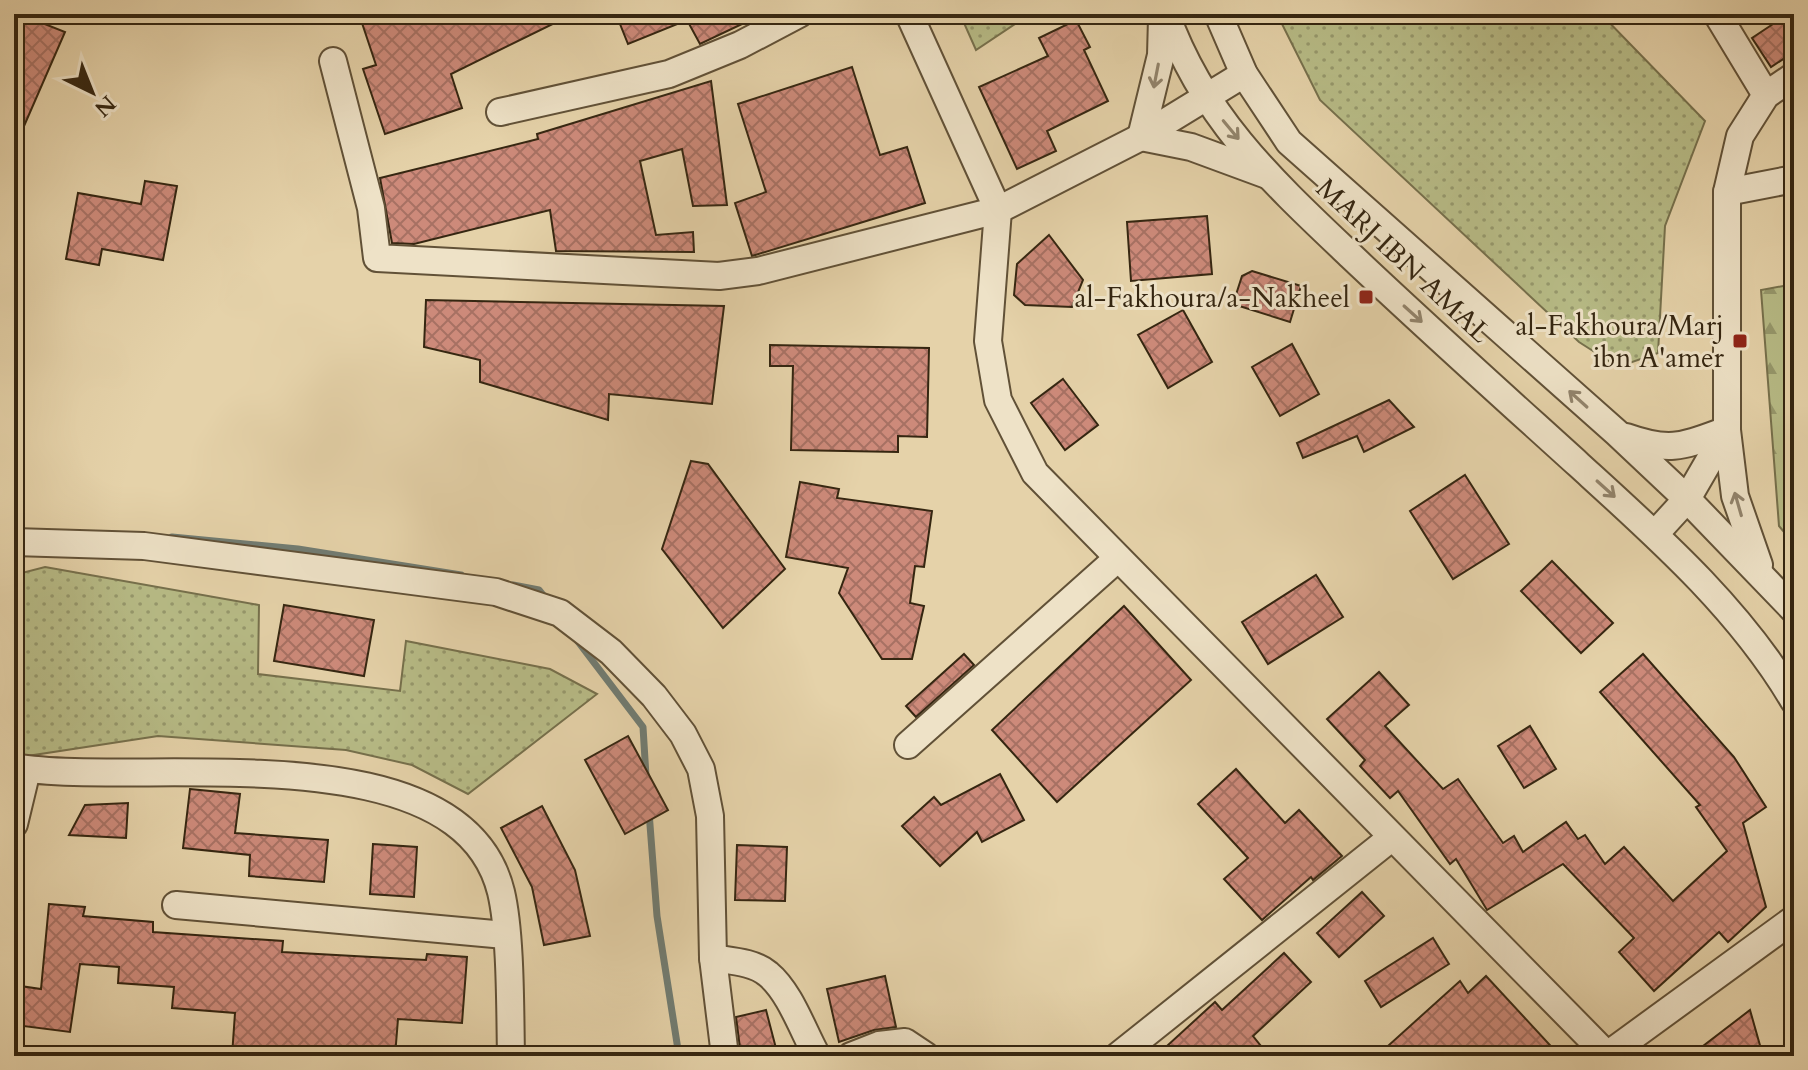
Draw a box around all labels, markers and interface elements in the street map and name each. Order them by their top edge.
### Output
north arrow [52,52,132,132]
one-way arrow [1148,63,1163,88]
text: N [88,88,122,123]
one-way arrow [1222,119,1240,140]
street label: MARJ IBN AMAL [1308,170,1499,352]
place label: al-Fakhoura/a-Nakheel [1075,279,1350,317]
marker: al-Fakhoura/a-Nakheel [1357,288,1375,306]
one-way arrow [1403,305,1423,323]
place label: al-Fakhoura/Marj ibn A'amer [1515,307,1725,377]
marker: al-Fakhoura/Marj ibn A'amer [1731,332,1749,350]
one-way arrow [1569,391,1589,409]
one-way arrow [1595,480,1615,498]
one-way arrow [1730,492,1745,518]

